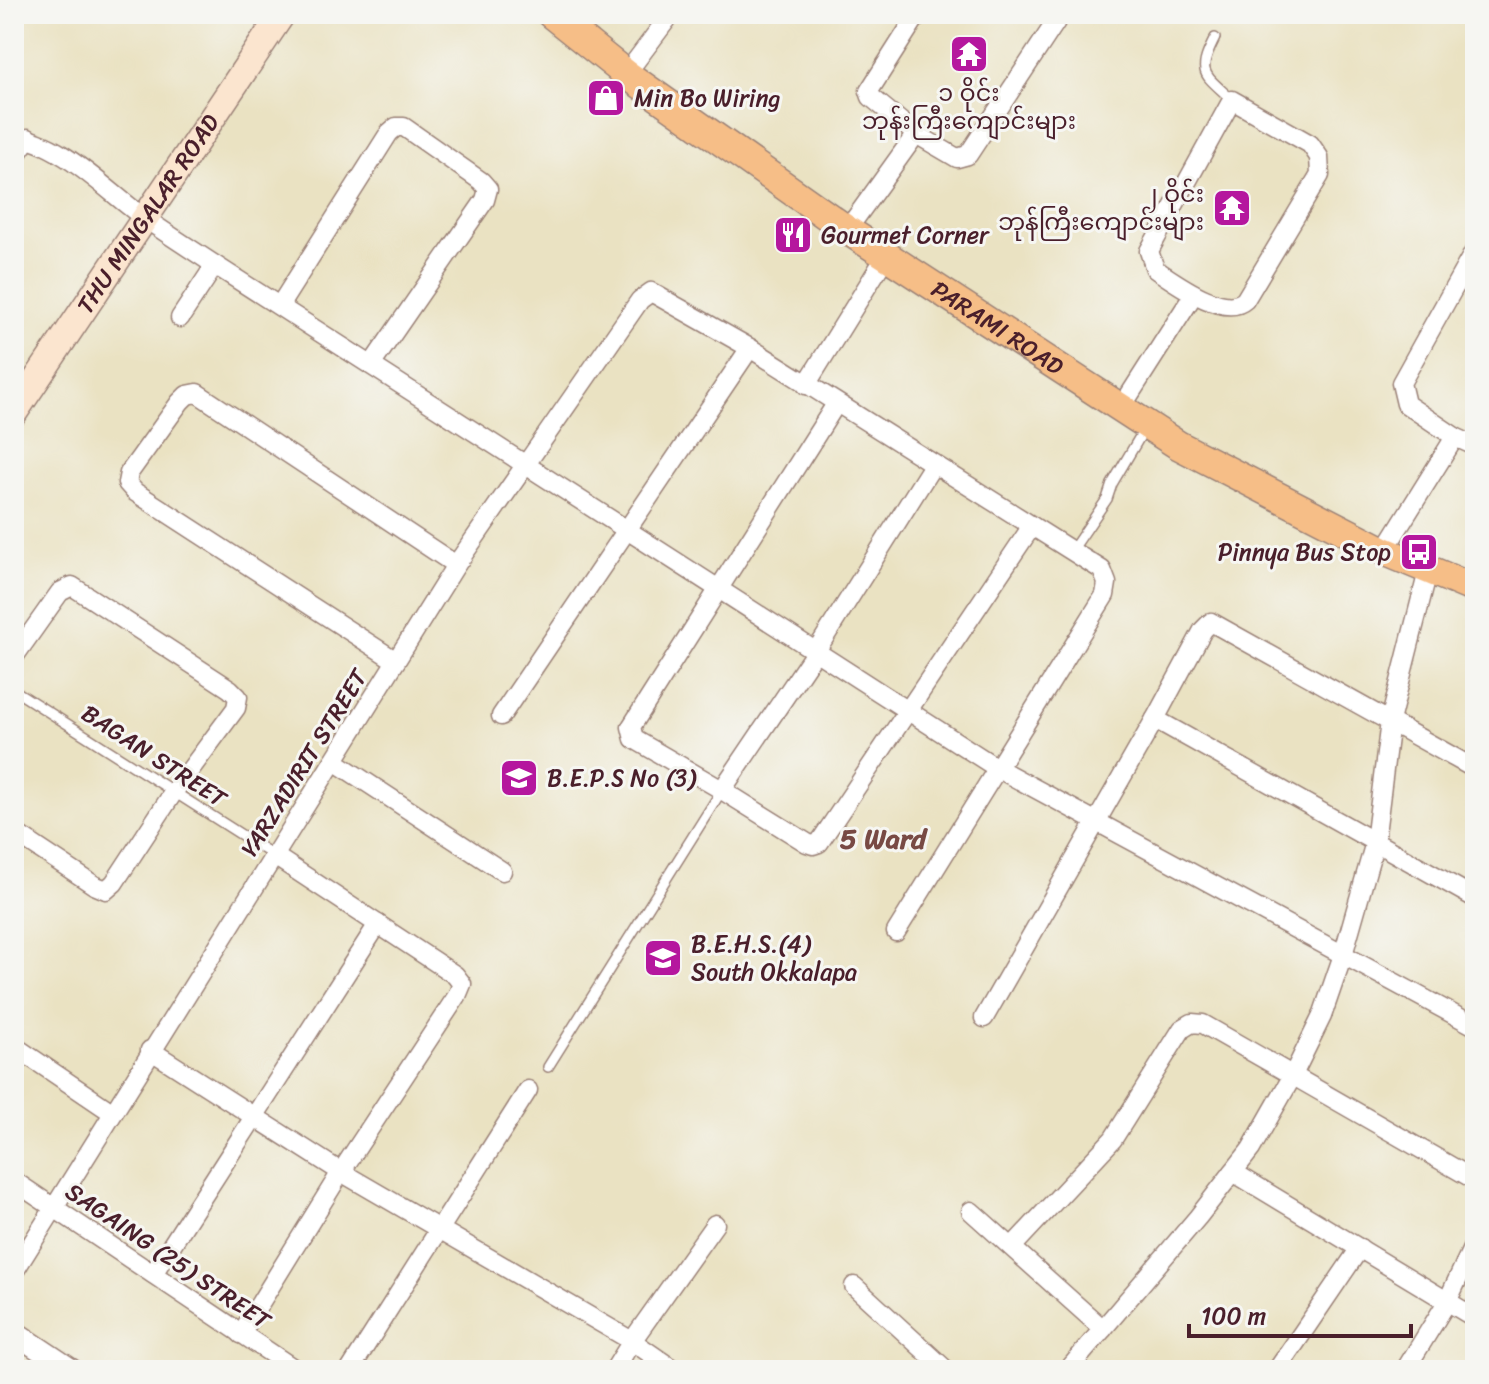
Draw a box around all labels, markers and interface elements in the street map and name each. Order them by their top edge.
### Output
temple icon: ၁ ဝိုင်း ဘုန်းကြီးကျောင်းများ [948,33,990,75]
place label: ၁ ဝိုင်း ဘုန်းကြီးကျောင်းများ [862,72,1076,142]
shop icon: Min Bo Wiring [585,77,627,119]
place label: Min Bo Wiring [634,77,781,119]
street label: THU MINGALAR ROAD [65,105,231,323]
place label: ၂ ဝိုင်း ဘုန်ကြီးကျောင်းများ [998,173,1204,243]
temple icon: ၂ ဝိုင်း ဘုန်ကြီးကျောင်းများ [1211,187,1253,229]
restaurant icon: Gourmet Corner [772,214,814,256]
place label: Gourmet Corner [821,214,990,256]
street label: PARAMI ROAD [923,269,1073,387]
place label: Pinnya Bus Stop [1218,531,1391,573]
bus stop icon: Pinnya Bus Stop [1398,531,1440,573]
street label: YARZADIRIT STREET [229,659,380,865]
street label: BAGAN STREET [73,693,237,820]
school or university icon: B.E.P.S No (3) [498,757,540,799]
place label: B.E.P.S No (3) [547,757,697,799]
district label: 5 Ward [840,814,928,863]
place label: B.E.H.S.(4) South Okkalapa [691,923,857,993]
school or university icon: B.E.H.S.(4) South Okkalapa [642,937,684,979]
street label: SAGAING (25) STREET [56,1171,281,1342]
scale bar [1189,1288,1411,1338]
text: 100 m [1201,1295,1266,1337]

